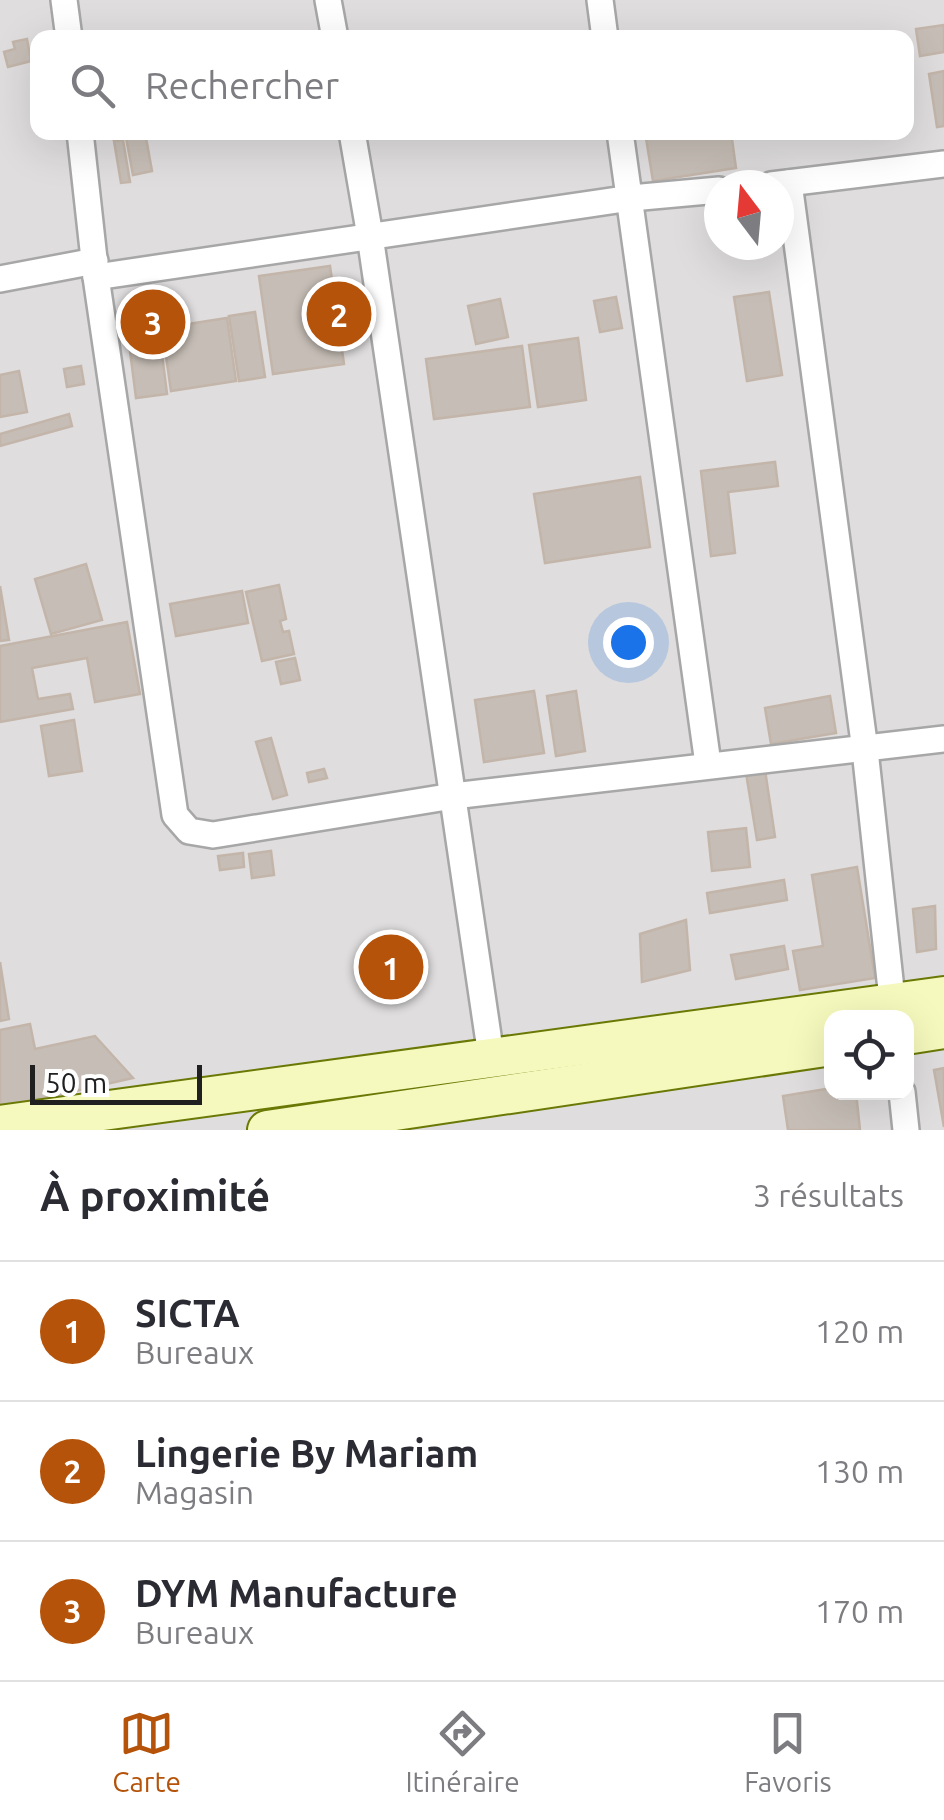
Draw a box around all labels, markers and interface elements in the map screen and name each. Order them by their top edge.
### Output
search box [30,30,914,140]
icon: search [65,58,120,113]
text: Rechercher [145,64,339,106]
north arrow [704,170,794,260]
pin: 2 [306,276,372,352]
pin: 3 [120,284,186,360]
your location [603,617,654,668]
pin: 1 [358,930,424,1004]
map controls [824,1010,914,1100]
button: locate [824,1010,914,1100]
scale bar [30,1060,202,1104]
text: 50 m [45,1067,107,1098]
text: À proximité [40,1172,270,1219]
text: 3 résultats [753,1177,904,1213]
text: SICTA [135,1292,240,1334]
text: 1 [63,1313,82,1349]
text: 120 m [815,1313,904,1349]
text: Bureaux [135,1334,254,1370]
text: Lingerie By Mariam [135,1432,478,1474]
text: 2 [63,1453,82,1489]
text: 130 m [815,1453,904,1489]
text: Magasin [135,1474,254,1510]
text: DYM Manufacture [135,1572,458,1614]
text: 3 [63,1593,82,1629]
text: 170 m [815,1593,904,1629]
text: Bureaux [135,1614,254,1650]
tab: Carte [112,1706,181,1797]
tab: Itinéraire [405,1706,520,1797]
tab: Favoris [744,1706,832,1797]

